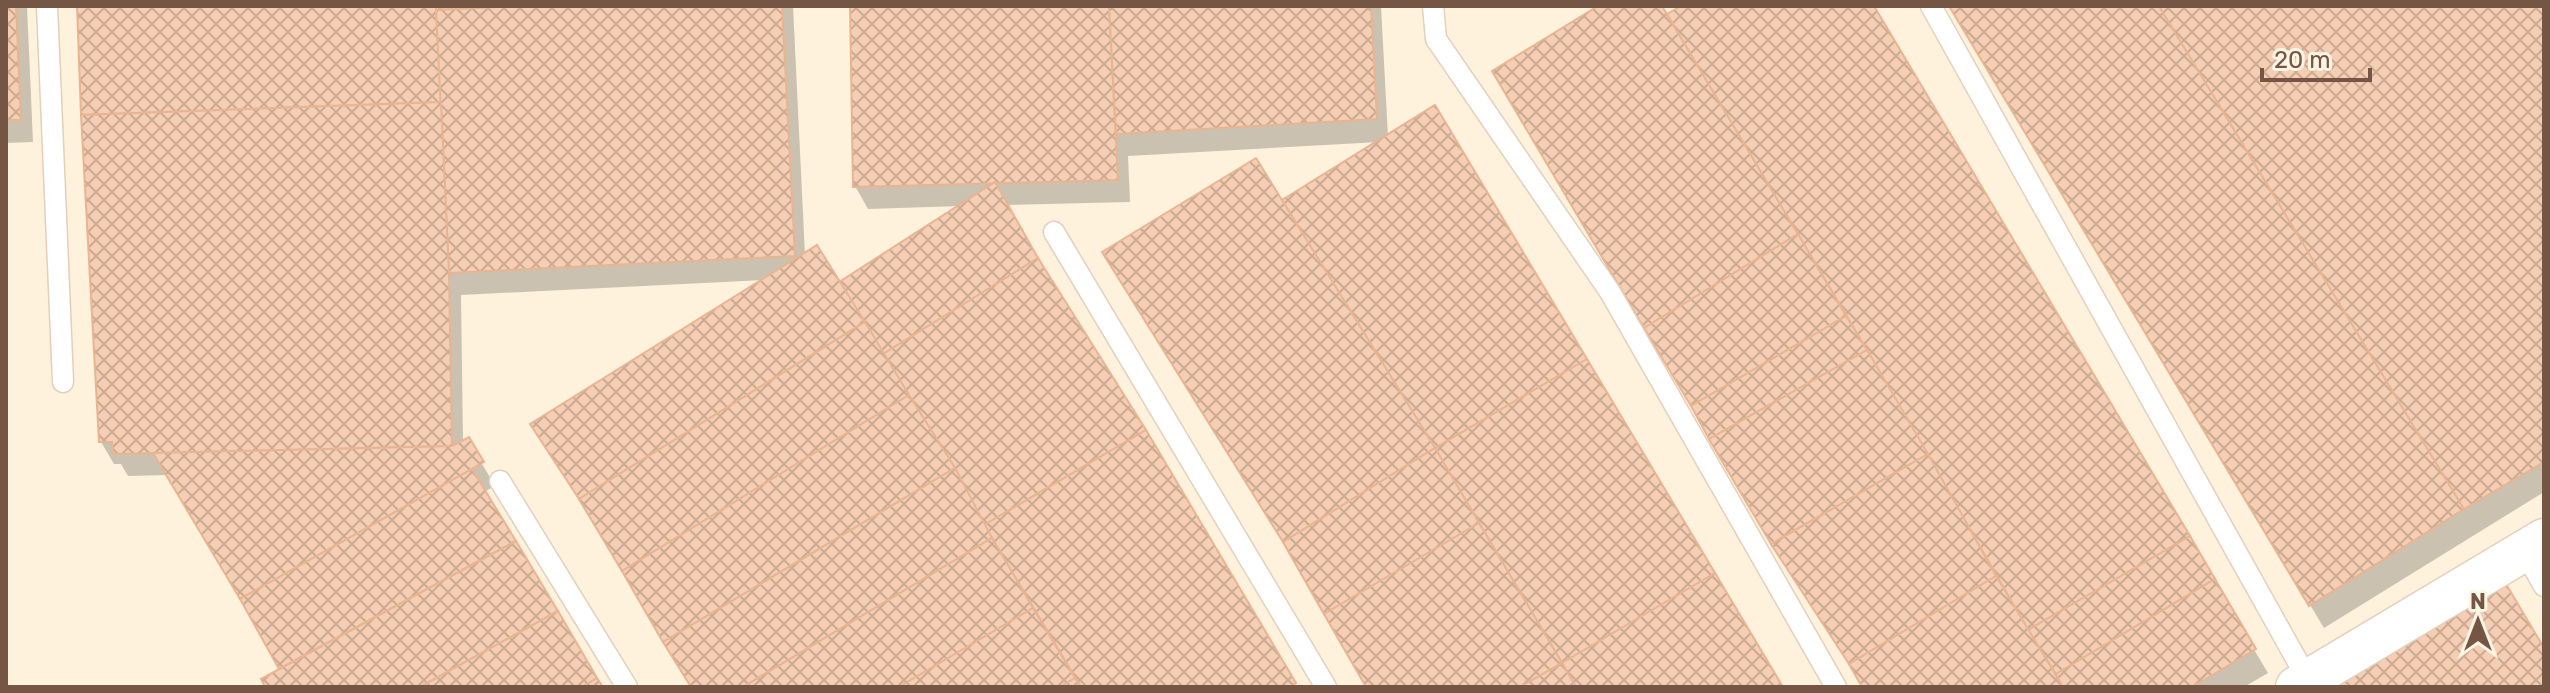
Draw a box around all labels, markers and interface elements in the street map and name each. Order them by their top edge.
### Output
scale bar [2262,32,2370,82]
text: 20 m [2274,46,2331,74]
north arrow [2438,581,2518,661]
text: N [2470,588,2486,615]

